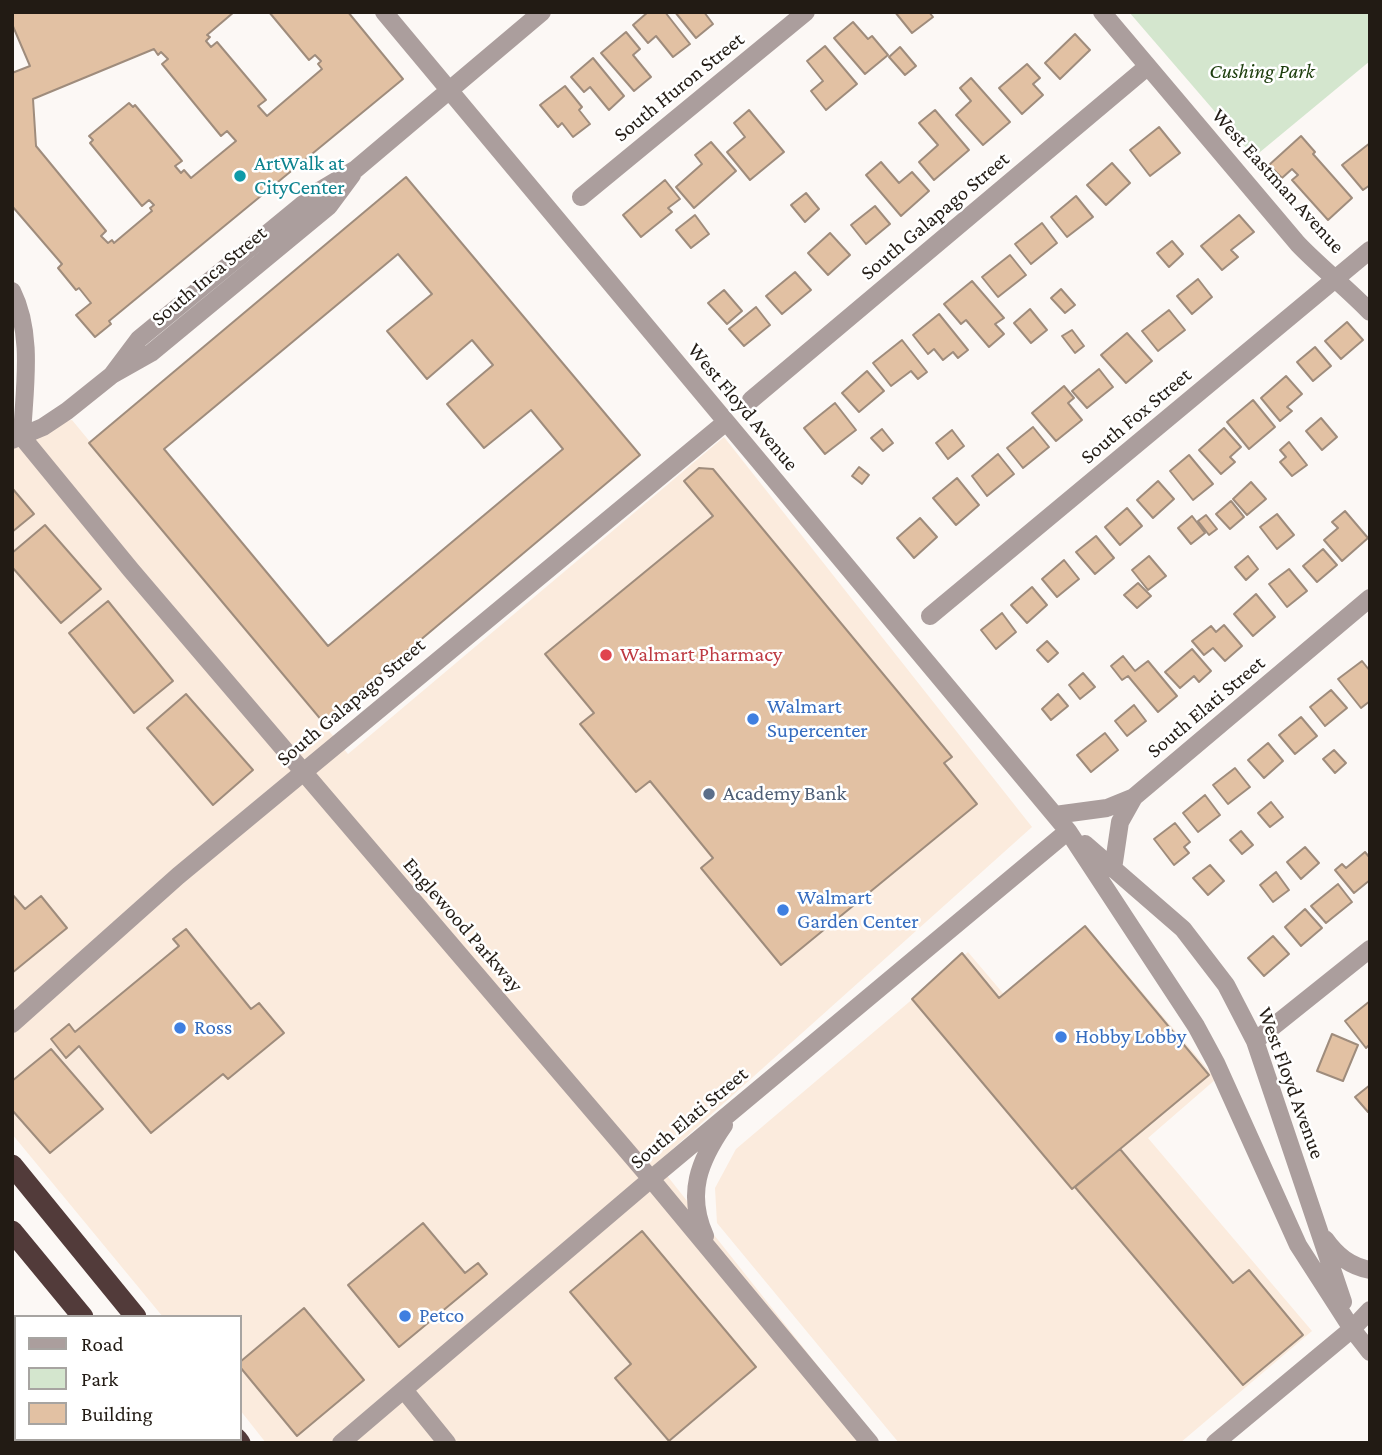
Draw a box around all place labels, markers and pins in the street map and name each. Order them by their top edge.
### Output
place label: ArtWalk at CityCenter [254,151,345,201]
marker: ArtWalk at CityCenter [232,168,248,184]
place label: Walmart Pharmacy [620,642,783,668]
marker: Walmart Pharmacy [598,647,614,663]
place label: Walmart Supercenter [767,694,868,744]
marker: Walmart Supercenter [745,711,761,727]
place label: Academy Bank [723,781,847,807]
marker: Academy Bank [701,786,717,802]
place label: Walmart Garden Center [797,885,919,935]
marker: Walmart Garden Center [775,902,791,918]
place label: Ross [194,1015,232,1041]
marker: Ross [172,1020,188,1036]
place label: Hobby Lobby [1075,1024,1186,1050]
marker: Hobby Lobby [1053,1029,1069,1045]
place label: Petco [419,1303,464,1329]
marker: Petco [397,1308,413,1324]

